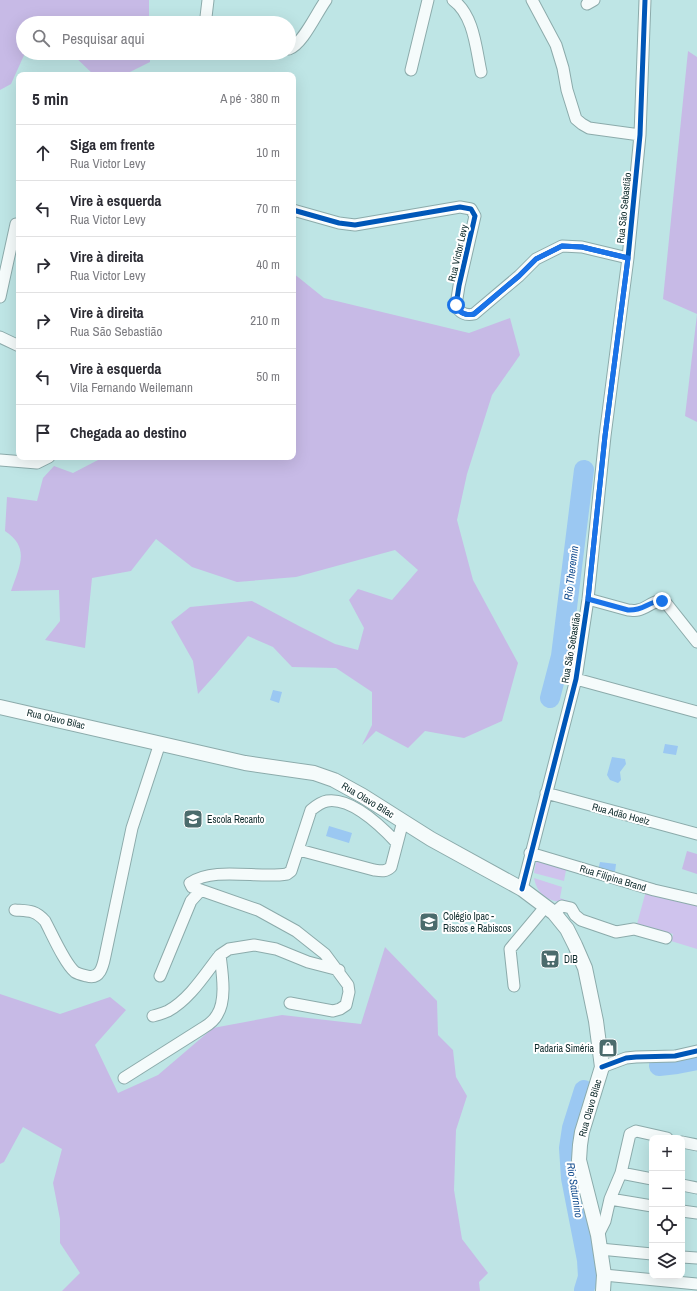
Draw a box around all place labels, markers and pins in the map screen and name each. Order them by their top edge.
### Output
school or university icon: Escola Recanto [182,808,204,830]
place label: Escola Recanto [207,813,265,826]
place label: Colégio Ipac - Riscos e Rabiscos [443,910,511,935]
school or university icon: Colégio Ipac - Riscos e Rabiscos [418,911,440,933]
supermarket icon: DIB [539,948,561,970]
place label: DIB [564,953,578,966]
shop icon: Padaria Siméria [597,1037,619,1059]
place label: Padaria Siméria [534,1042,594,1055]

